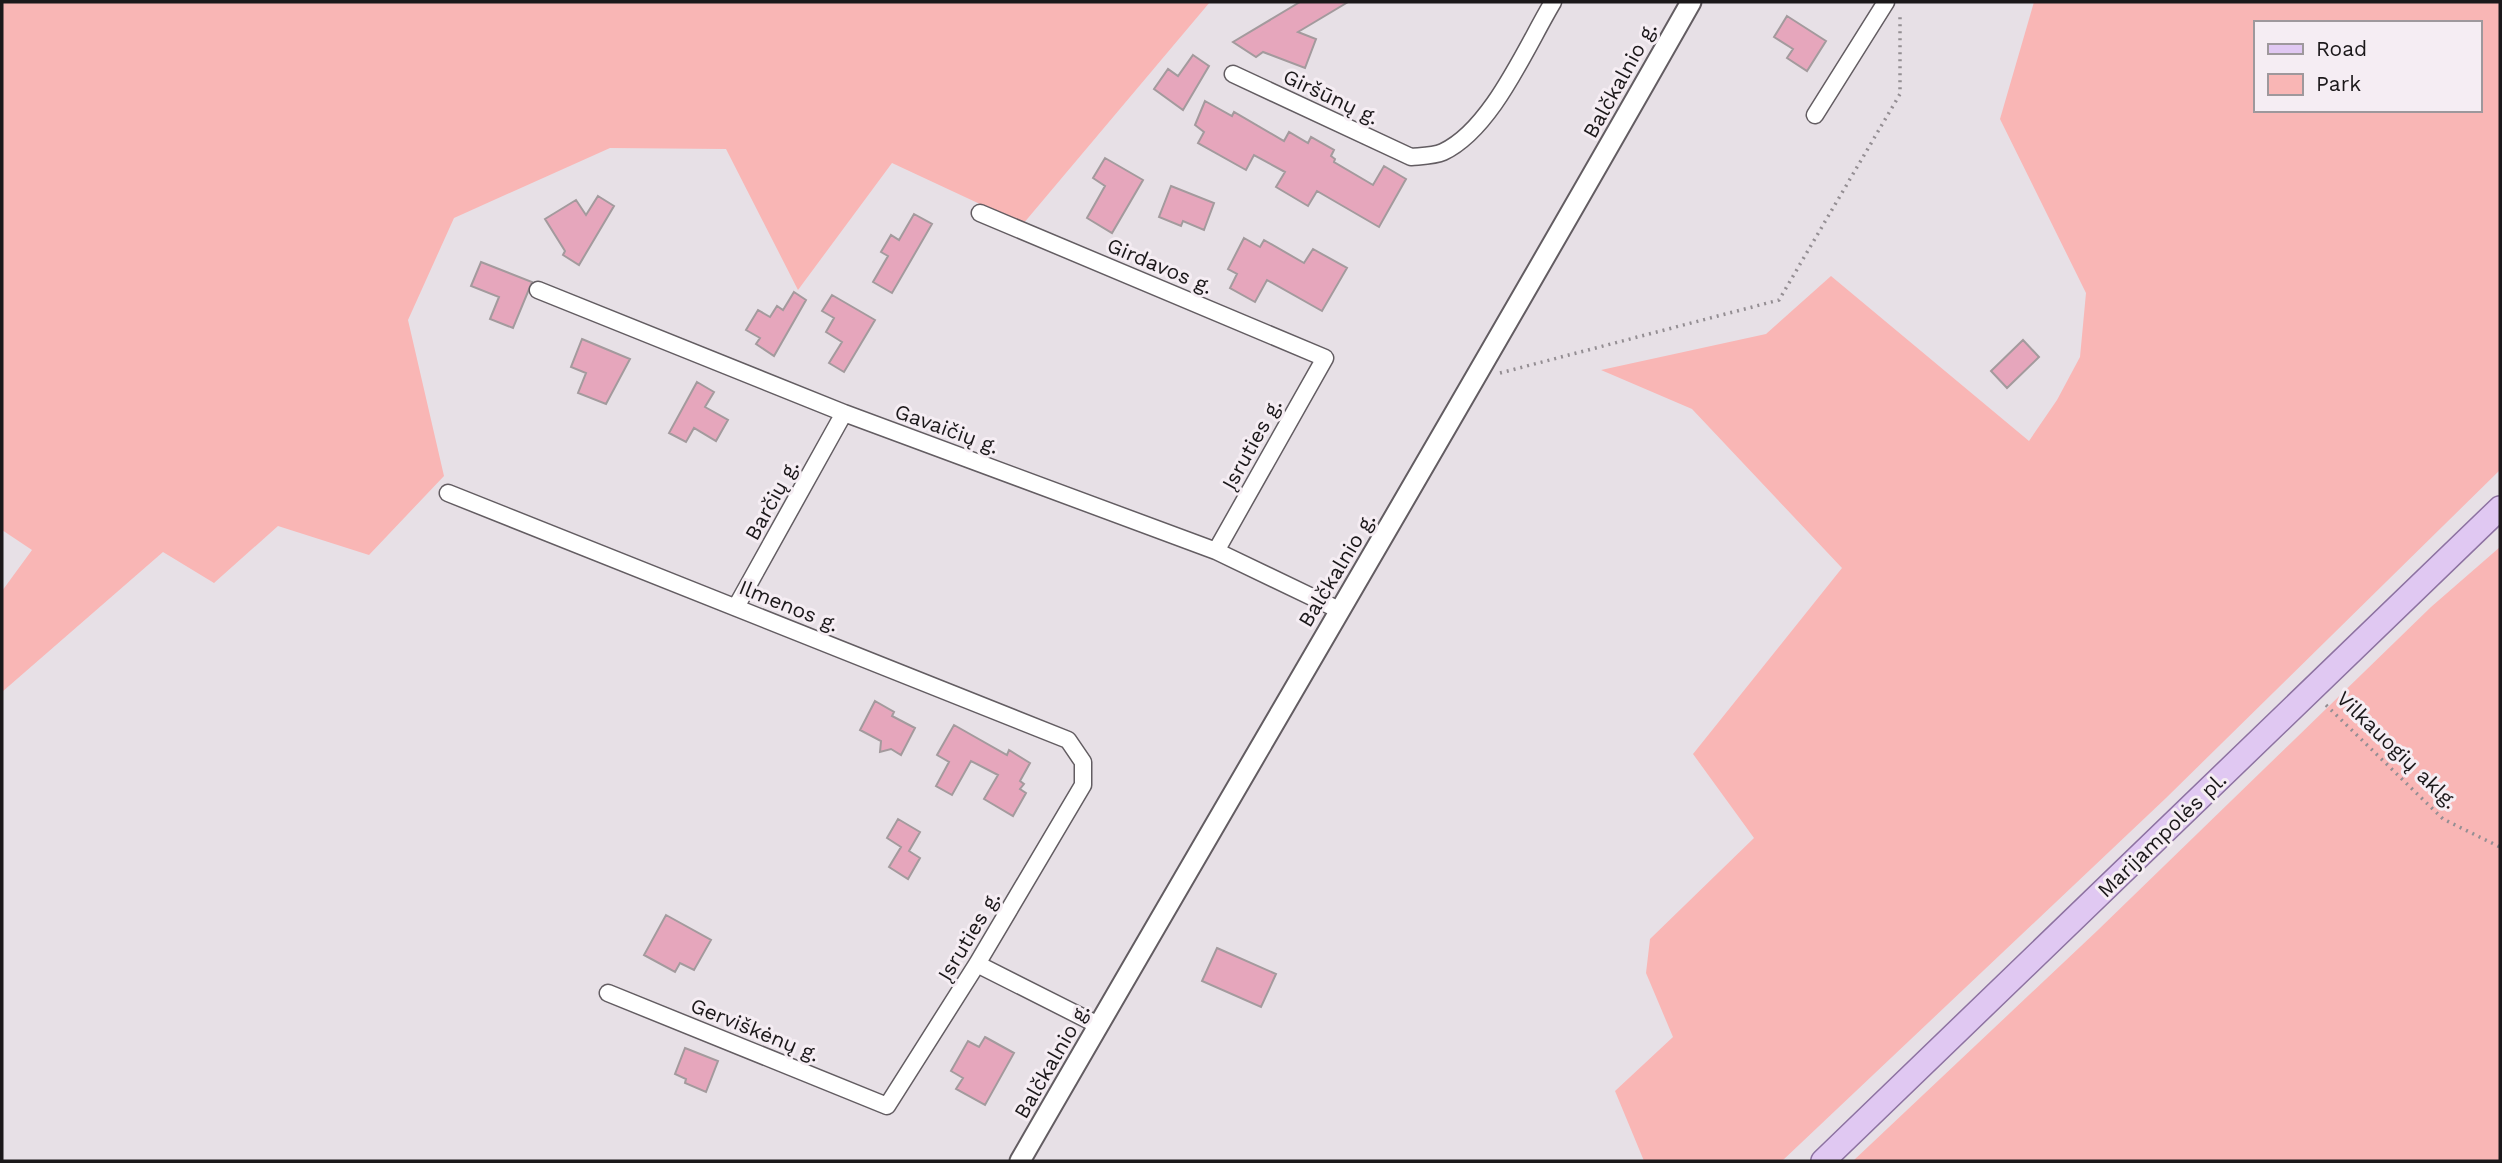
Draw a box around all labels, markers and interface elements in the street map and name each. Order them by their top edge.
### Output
street label: Balčkalnio g. [1577,17,1662,142]
legend [2254,21,2481,112]
text: Road [2316,36,2367,61]
street label: Giršūnų g. [1279,63,1383,130]
text: Park [2316,71,2361,96]
street label: Girdavos g. [1104,232,1217,299]
street label: Įsruties g. [1216,394,1287,494]
street label: Gavaičių g. [892,398,1003,459]
street label: Barčių g. [739,455,804,544]
street label: Balčkalnio g. [1293,508,1380,631]
street label: Ilmenos g. [736,574,843,637]
street label: Vilkauogių aklg. [2332,686,2463,814]
street label: Marijampolės pl. [2092,767,2231,902]
street label: Įsruties g. [932,886,1005,985]
street label: Gerviškėnų g. [687,992,823,1067]
street label: Balčkalnio g. [1009,999,1095,1123]

